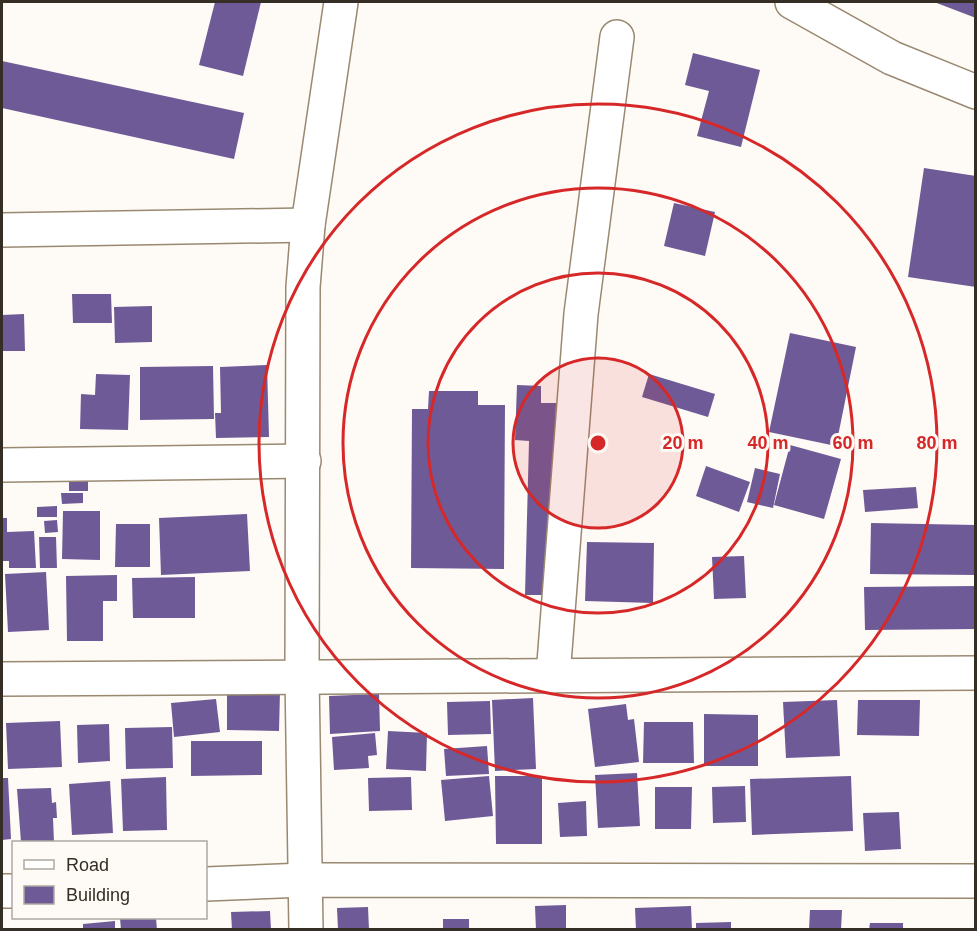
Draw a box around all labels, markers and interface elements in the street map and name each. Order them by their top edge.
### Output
centre of rings [588,433,608,453]
text: 20 m [662,433,704,453]
text: 40 m [747,433,789,453]
text: 60 m [832,433,874,453]
text: 80 m [916,433,958,453]
legend [12,841,207,919]
text: Road [66,855,109,875]
text: Building [66,885,130,905]

